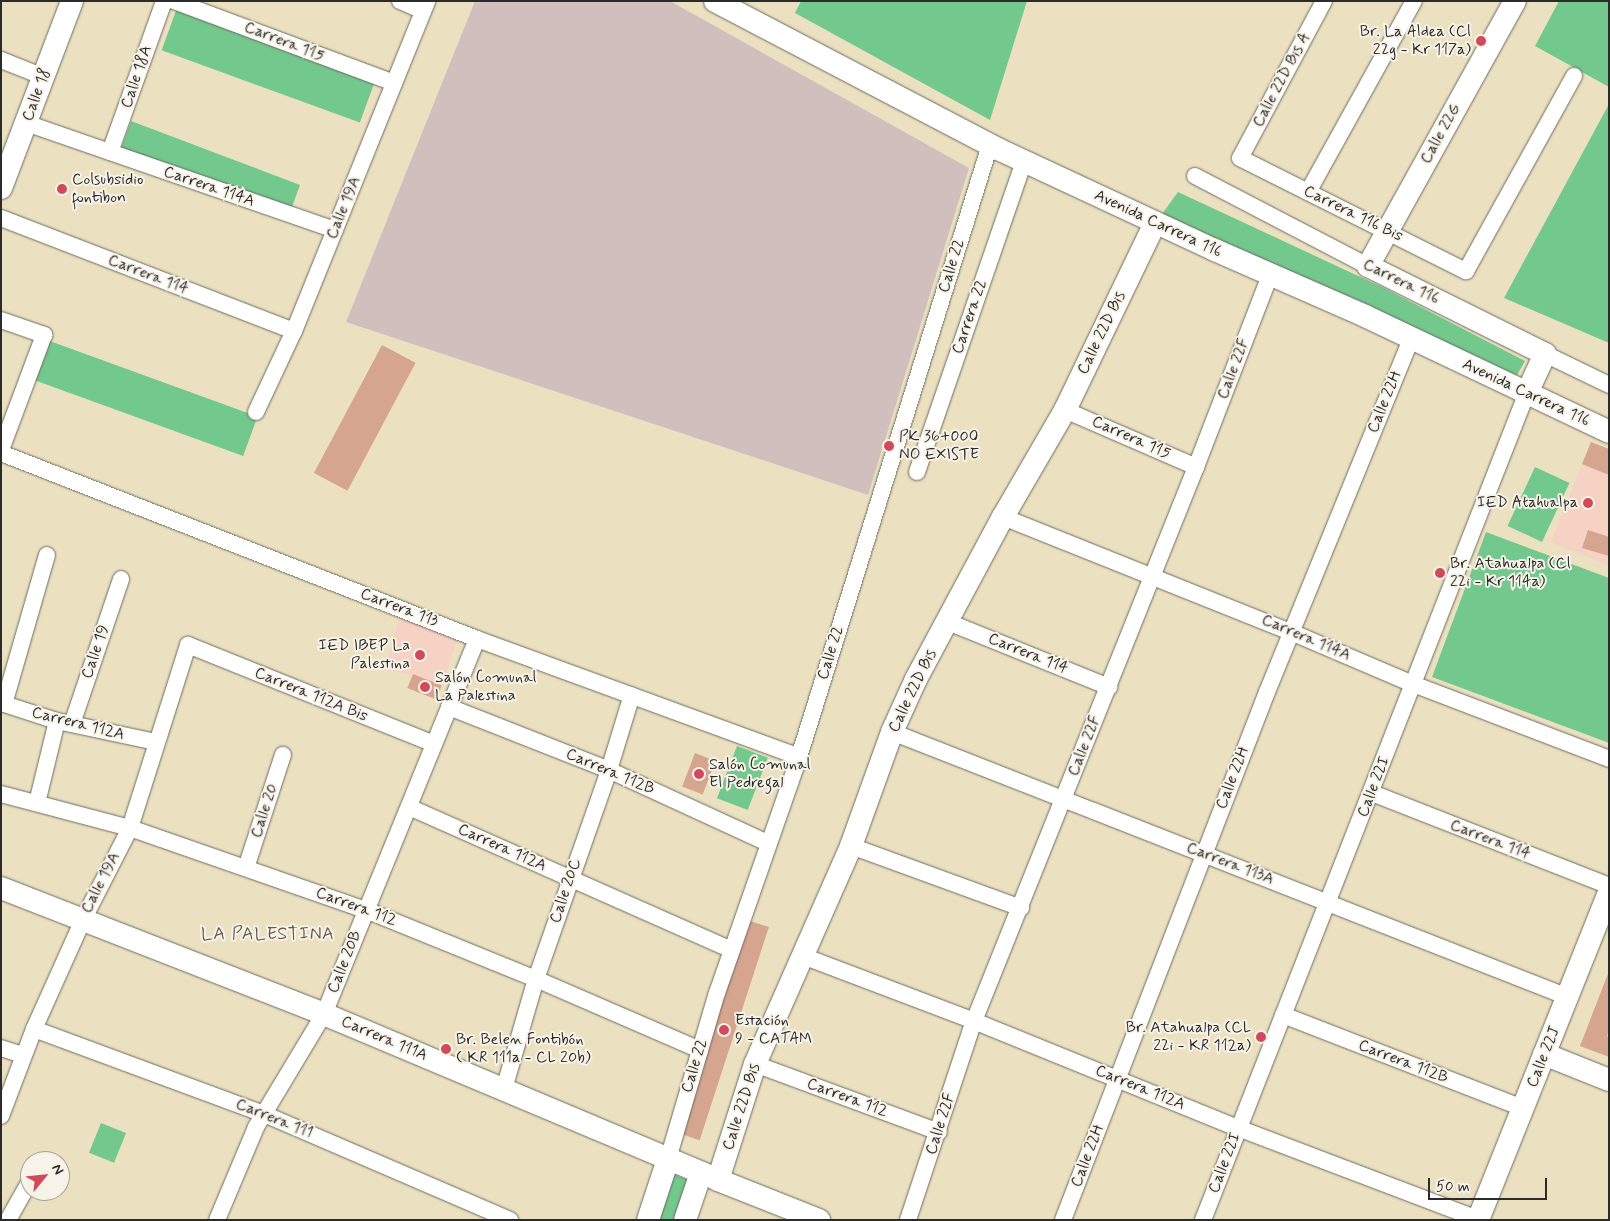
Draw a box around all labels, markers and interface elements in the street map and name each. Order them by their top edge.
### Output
street label: Carrera 115 [241,18,327,66]
place label: Br. La Aldea (Cl 22g - Kr 117a) [1358,22,1471,60]
street label: Calle 22D Bis A [1249,29,1315,131]
marker: Br. La Aldea (Cl 22g - Kr 117a) [1475,35,1487,47]
street label: Calle 18A [117,43,157,111]
street label: Calle 18 [19,66,55,124]
street label: Calle 22G [1417,101,1465,167]
street label: Carrera 114A [161,162,257,212]
place label: Colsubsidio fontibon [72,170,143,208]
street label: Calle 19A [323,174,365,242]
street label: Carrera 116 Bis [1300,182,1406,246]
marker: Colsubsidio fontibon [56,183,68,195]
street label: Avenida Carrera 116 [1090,186,1226,262]
street label: Calle 22 [935,237,969,295]
street label: Carrera 114 [105,251,191,299]
street label: Carrera 116 [1360,255,1442,309]
street label: Carrera 22 [948,277,992,357]
street label: Calle 22D Bis [1073,288,1131,378]
street label: Calle 22F [1214,336,1254,402]
street label: Avenida Carrera 116 [1458,355,1594,431]
street label: Calle 22H [1364,368,1406,436]
street label: Carrera 115 [1089,412,1173,464]
place label: PK 36+000 NO EXISTE [899,427,981,465]
marker: PK 36+000 NO EXISTE [883,440,895,452]
place label: IED Atahualpa [1473,493,1578,513]
marker: IED Atahualpa [1582,497,1594,509]
place label: Br. Atahualpa (Cl 22i - Kr 114a) [1450,554,1571,592]
marker: Br. Atahualpa (Cl 22i - Kr 114a) [1434,567,1446,579]
street label: Carrera 113 [357,584,441,632]
street label: Carrera 114A [1259,611,1353,665]
street label: Calle 19 [78,623,114,681]
street label: Calle 22 [814,624,848,682]
street label: Carrera 114 [985,629,1071,679]
place label: IED IBEP La Palestina [313,636,410,674]
street label: Calle 22D Bis [884,646,942,736]
marker: IED IBEP La Palestina [414,649,426,661]
street label: Carrera 112A Bis [252,664,370,726]
place label: Salón Comunal La Palestina [435,668,540,706]
marker: Salón Comunal La Palestina [419,681,431,693]
street label: Carrera 112A [30,703,126,745]
street label: Calle 22F [1064,713,1106,779]
street label: Calle 22H [1212,744,1254,812]
street label: Carrera 112B [563,745,657,799]
street label: Calle 22I [1354,754,1394,820]
place label: Salón Comunal El Pedregal [709,755,814,793]
marker: Salón Comunal El Pedregal [693,768,705,780]
street label: Calle 20 [247,782,283,840]
street label: Carrera 114 [1447,816,1533,864]
street label: Carrera 112A [455,820,549,876]
street label: Carrera 113A [1184,839,1276,889]
street label: Calle 19A [77,849,125,917]
street label: Calle 20C [546,856,586,926]
street label: Carrera 112 [313,883,399,931]
district label: LA PALESTINA [200,923,336,945]
street label: Calle 20B [324,928,366,996]
place label: Estación 9 - CATAM [735,1011,812,1049]
street label: Carrera 111A [338,1012,430,1066]
place label: Br. Atahualpa (CL 22i - KR 112a) [1126,1018,1251,1056]
marker: Estación 9 - CATAM [717,1023,731,1037]
street label: Calle 22J [1523,1024,1565,1090]
place label: Br. Belen Fontibón ( KR 111a - CL 20b) [456,1030,591,1068]
marker: Br. Atahualpa (CL 22i - KR 112a) [1255,1031,1267,1043]
street label: Carrera 112B [1355,1036,1451,1088]
street label: Calle 22 [678,1037,712,1095]
marker: Br. Belen Fontibón ( KR 111a - CL 20b) [440,1043,452,1055]
street label: Calle 22D Bis [719,1061,765,1153]
street label: Carrera 112A [1092,1061,1188,1115]
street label: Carrera 112 [804,1074,890,1122]
street label: Calle 22F [922,1091,960,1157]
street label: Carrera 111 [233,1095,315,1143]
street label: Calle 22H [1067,1122,1109,1190]
street label: Calle 22I [1205,1130,1245,1196]
north arrow [20,1151,70,1201]
text: N [47,1161,67,1178]
scale bar [1430,1168,1549,1200]
text: 50 m [1436,1177,1470,1197]

